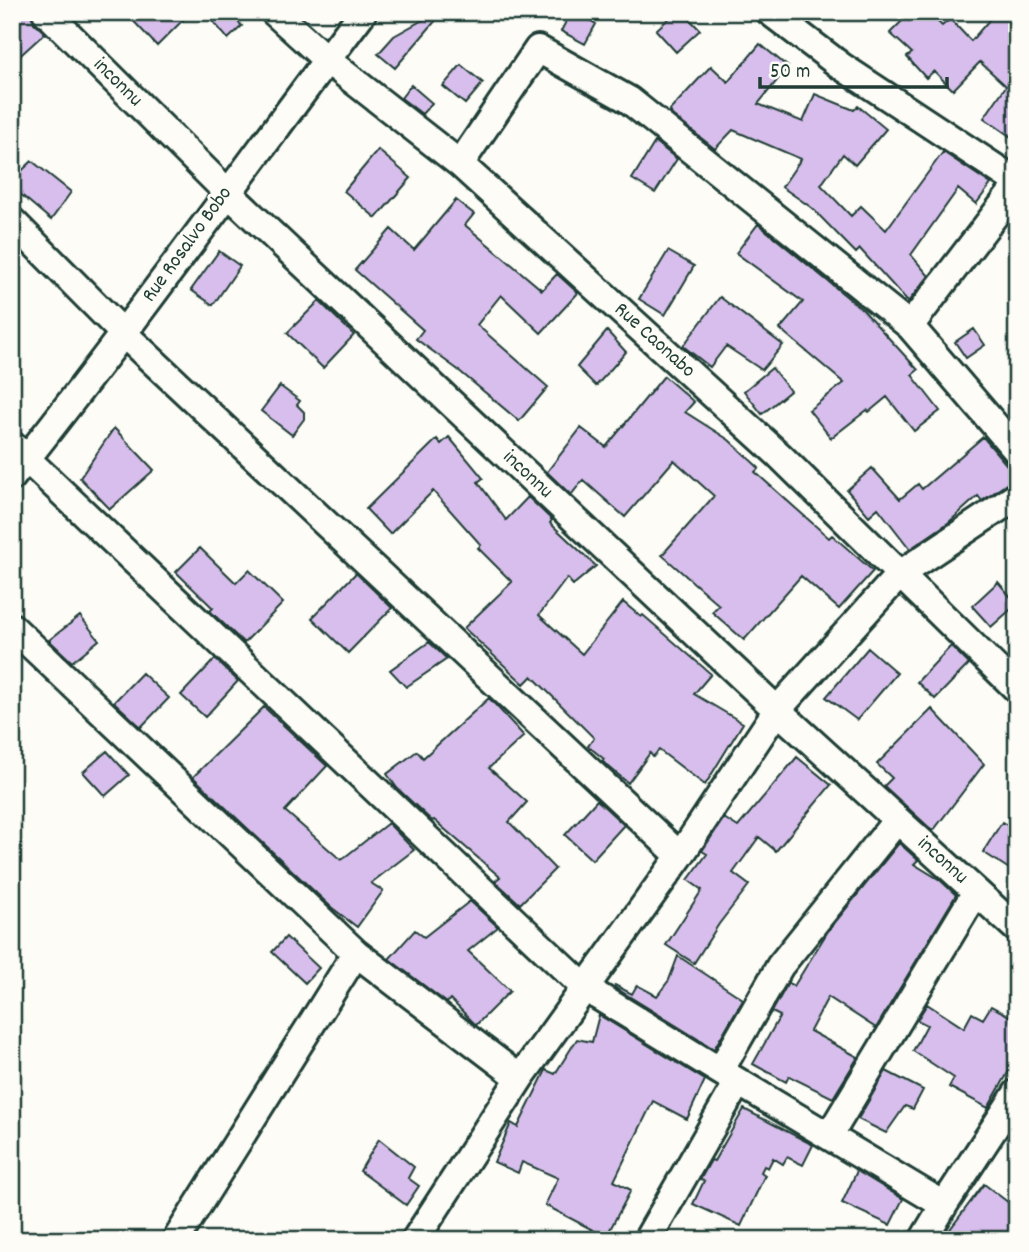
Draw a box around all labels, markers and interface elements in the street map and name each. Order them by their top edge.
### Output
scale bar [760,46,947,90]
street label: inconnu [85,51,149,115]
text: 50 m [770,58,810,88]
street label: Rue Rosalvo Bobo [136,181,240,309]
street label: Rue Caonabo [606,296,702,386]
street label: inconnu [495,444,559,506]
street label: inconnu [910,830,974,892]

